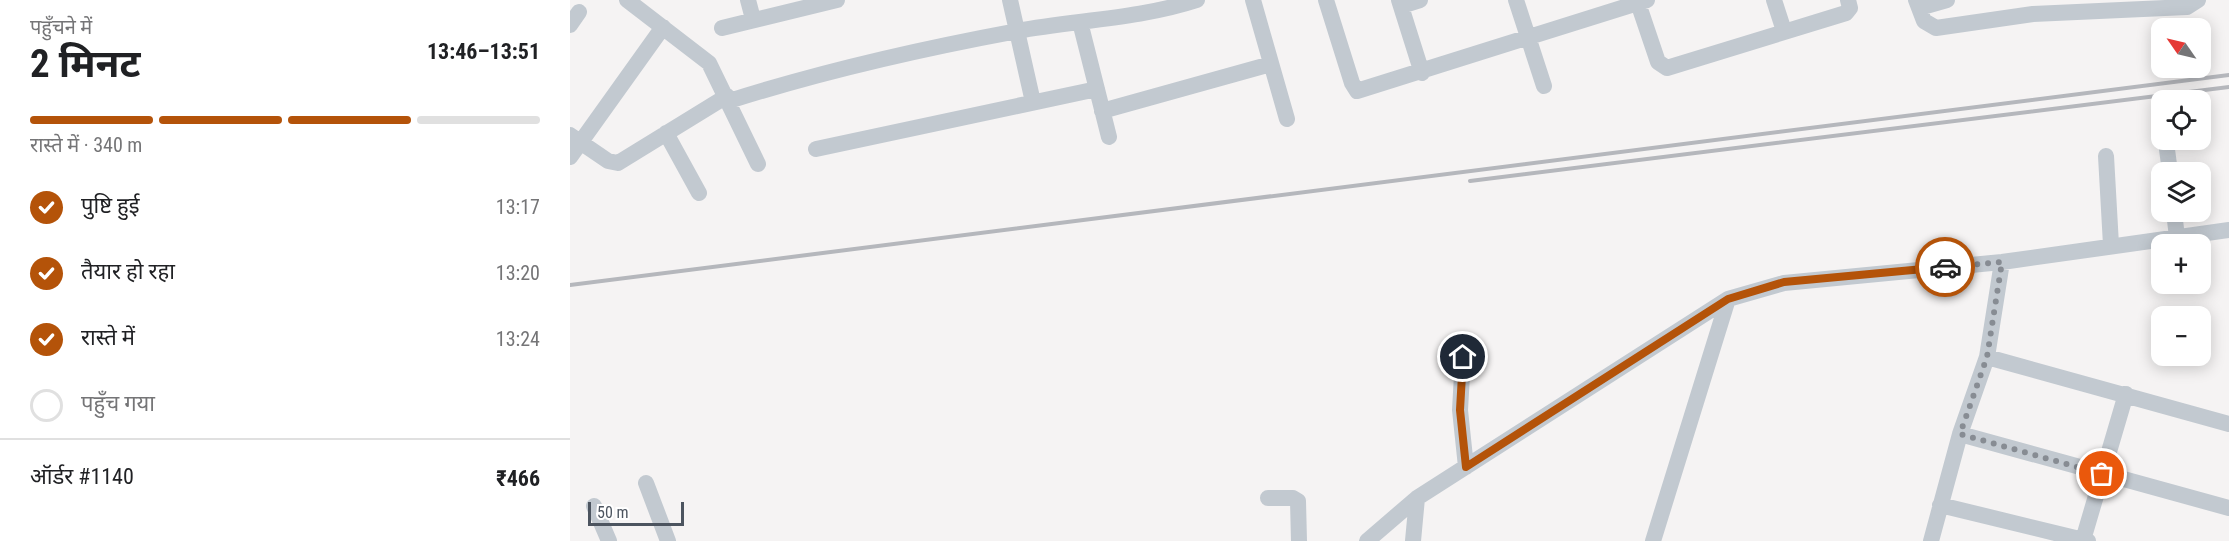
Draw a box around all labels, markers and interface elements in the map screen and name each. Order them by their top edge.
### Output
text: पहुँचने में [30,15,92,39]
north arrow [2151,18,2211,78]
map controls [2151,18,2211,366]
text: 13:46–13:51 [427,39,540,64]
text: 2 मिनट [30,41,141,87]
button: locate [2151,90,2211,150]
text: रास्ते में · 340 m [30,133,142,157]
button: layers [2151,162,2211,222]
icon: check [30,191,63,224]
text: पुष्टि हुई [81,193,140,218]
text: 13:17 [496,195,540,219]
button: + [2151,234,2211,294]
courier [1915,237,1975,297]
icon: car [1929,251,1962,284]
icon: check [30,257,63,290]
text: तैयार हो रहा [81,259,175,284]
text: 13:20 [496,261,540,285]
button: − [2151,306,2211,366]
icon: check [30,323,63,356]
text: रास्ते में [81,325,135,350]
text: 13:24 [496,327,540,351]
pin [1437,331,1488,382]
icon: home [1446,340,1479,373]
text: पहुँच गया [81,391,155,416]
pin [2076,448,2127,499]
icon: bag [2085,457,2118,490]
text: ऑर्डर #1140 [30,464,134,489]
text: ₹466 [496,466,540,491]
scale bar [588,499,684,526]
text: 50 m [597,503,629,522]

